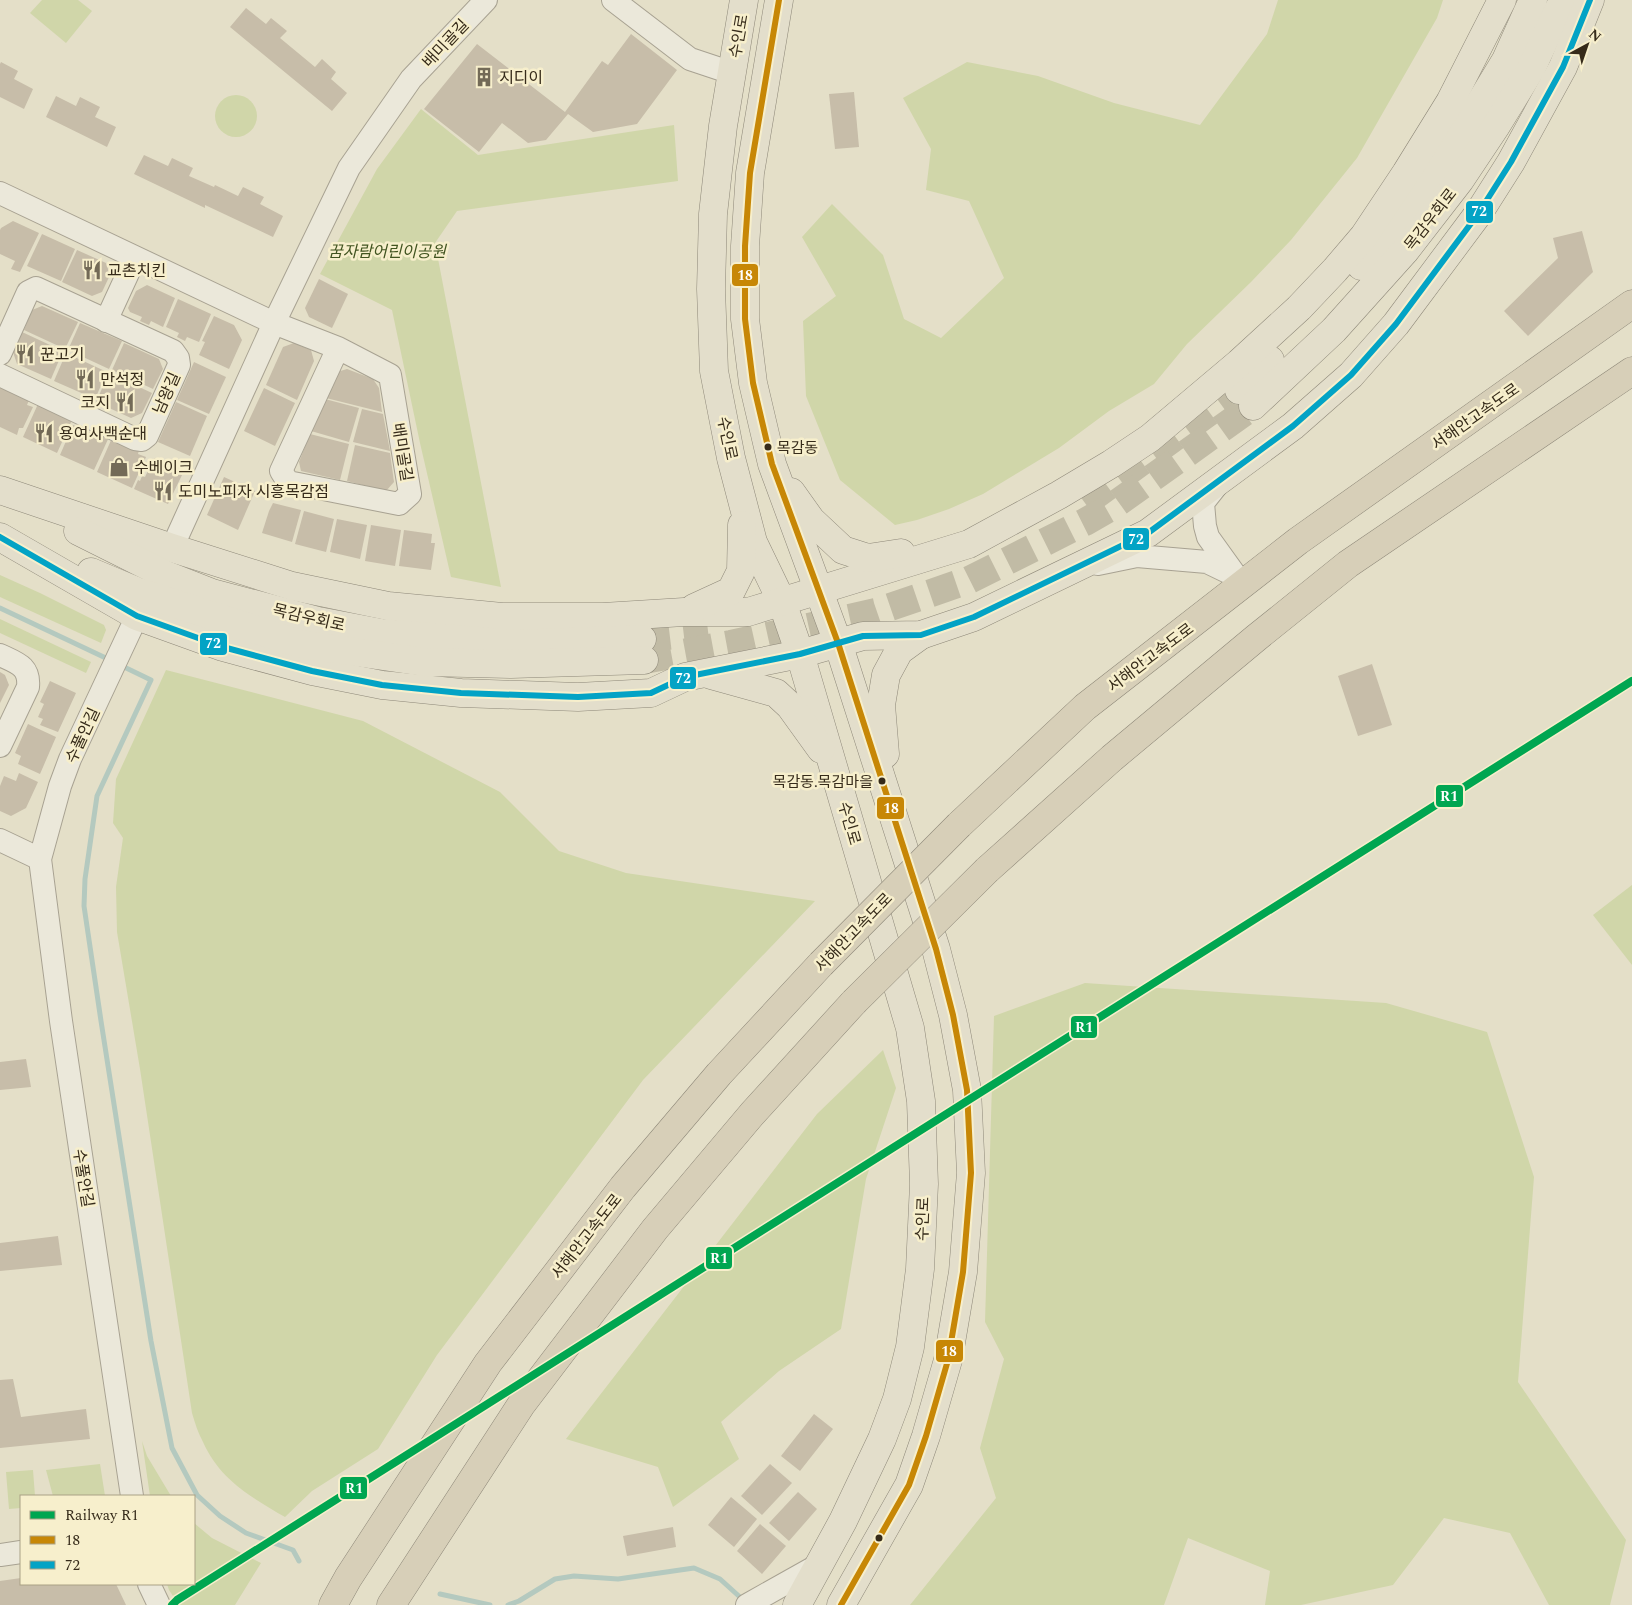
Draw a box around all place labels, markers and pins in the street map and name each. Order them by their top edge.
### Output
building icon: 지디이 [473,66,495,88]
place label: 지디이 [499,66,543,90]
restaurant icon: 교촌치킨 [81,259,103,281]
place label: 교촌치킨 [107,259,166,283]
restaurant icon: 꾼고기 [14,343,36,365]
place label: 꾼고기 [40,343,84,367]
restaurant icon: 만석정 [74,368,96,390]
place label: 만석정 [100,368,144,392]
place label: 코지 [81,391,110,415]
restaurant icon: 코지 [114,391,136,413]
restaurant icon: 용여사백순대 [33,422,55,444]
place label: 용여사백순대 [59,422,147,446]
place label: 목감동 [777,437,818,460]
marker: 목감동 [763,442,773,452]
shop icon: 수베이크 [108,456,130,478]
place label: 수베이크 [134,456,193,480]
restaurant icon: 도미노피자 시흥목감점 [152,480,174,502]
place label: 도미노피자 시흥목감점 [178,480,329,504]
place label: 목감동.목감마을 [773,771,873,794]
marker: 목감동.목감마을 [877,776,887,786]
unlabelled marker [874,1533,884,1543]

